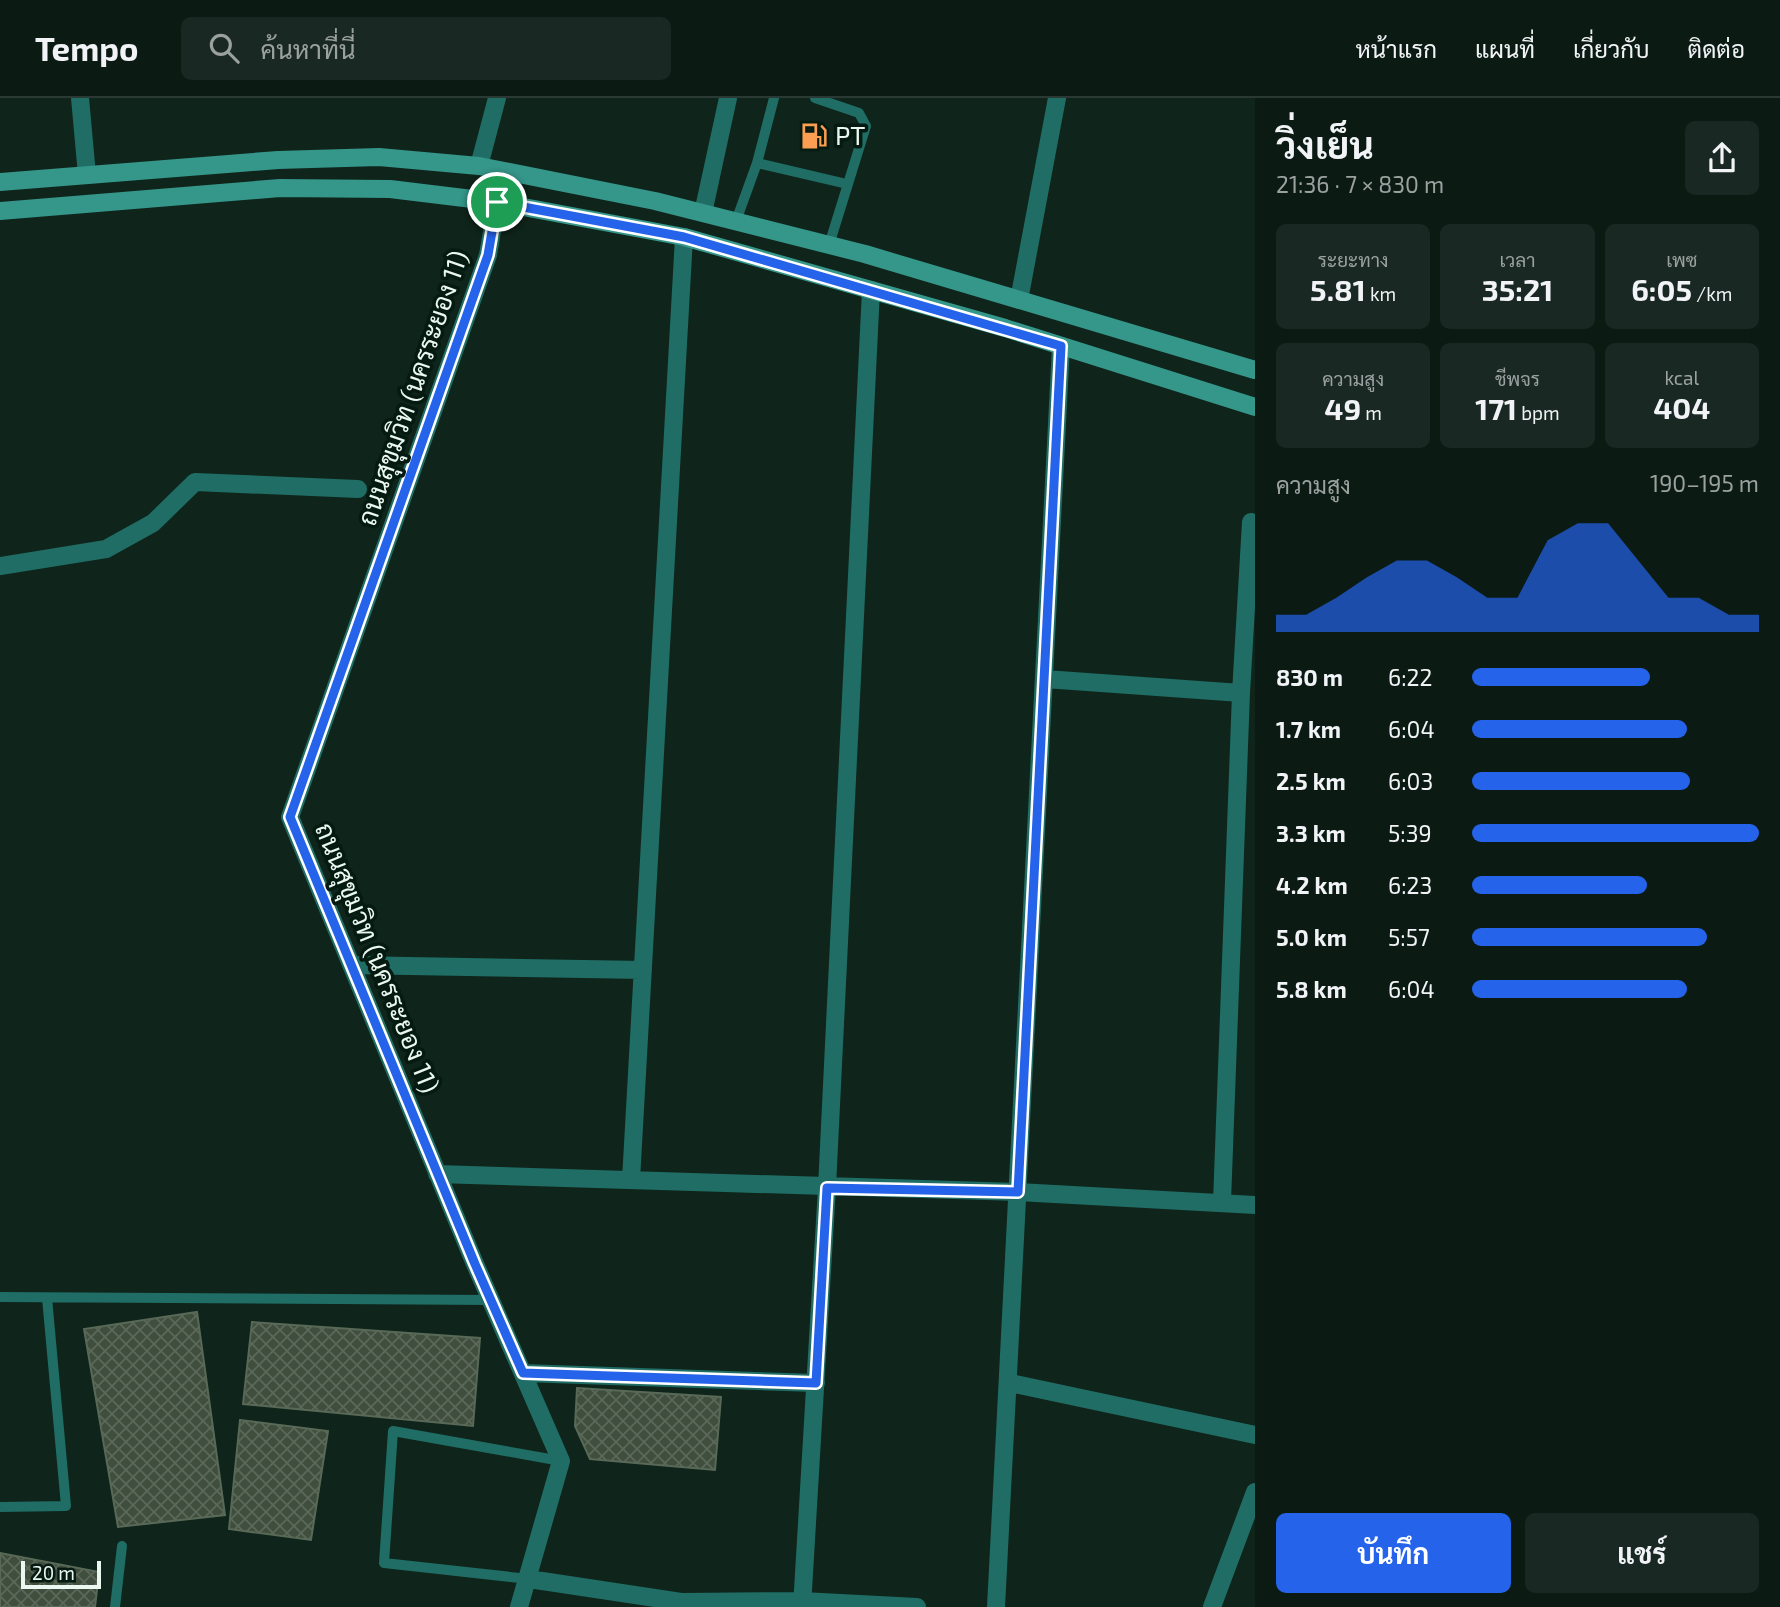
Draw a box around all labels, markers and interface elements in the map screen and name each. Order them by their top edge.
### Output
search box [181,17,671,80]
text: Tempo [35,28,139,68]
icon: search [205,29,243,67]
text: ค้นหาที่นี่ [261,33,356,64]
text: หน้าแรก [1356,34,1437,63]
text: แผนที่ [1475,34,1535,63]
text: เกี่ยวกับ [1573,34,1650,63]
text: ติดต่อ [1688,34,1745,63]
place label: PT [835,119,865,150]
fuel station icon: PT [799,121,829,151]
text: วิ่งเย็น [1276,121,1374,167]
button: share [1685,121,1759,195]
text: 21:36 · 7 × 830 m [1276,170,1444,198]
pin [467,172,527,232]
icon: arrive [478,183,516,221]
street label: ถนนสุขุมวิท (นครระยอง 11) [350,246,477,530]
text: ระยะทาง [1318,248,1389,271]
text: เวลา [1500,248,1535,271]
text: เพซ [1666,248,1697,271]
text: 5.81 [1310,271,1366,307]
text: 35:21 [1482,271,1553,307]
text: 6:05 [1631,271,1692,307]
text: km [1366,282,1396,305]
text: /km [1692,282,1732,305]
text: kcal [1664,366,1699,389]
text: ความสูง [1322,367,1384,390]
text: ชีพจร [1495,367,1540,390]
text: 404 [1653,389,1710,425]
text: 49 [1324,390,1361,426]
text: 171 [1475,390,1517,426]
text: m [1361,401,1382,424]
text: bpm [1517,401,1560,424]
text: 190–195 m [1650,469,1759,497]
text: ความสูง [1276,471,1351,499]
text: 830 m [1276,663,1343,691]
text: 6:22 [1388,663,1432,691]
text: 1.7 km [1276,715,1341,743]
text: 6:04 [1388,715,1435,743]
text: 2.5 km [1276,767,1346,795]
text: 6:03 [1388,767,1433,795]
street label: ถนนสุขุมวิท (นครระยอง 11) [306,818,447,1099]
text: 3.3 km [1276,819,1346,847]
text: 5:39 [1388,819,1432,847]
text: 4.2 km [1276,871,1348,899]
text: 6:23 [1388,871,1432,899]
text: 5.0 km [1276,923,1347,951]
text: 5:57 [1388,923,1430,951]
text: 5.8 km [1276,975,1347,1003]
text: 6:04 [1388,975,1435,1003]
button: บันทึก [1276,1513,1511,1593]
button: แชร์ [1525,1513,1759,1593]
scale bar [21,1558,102,1590]
text: 20 m [32,1561,75,1584]

